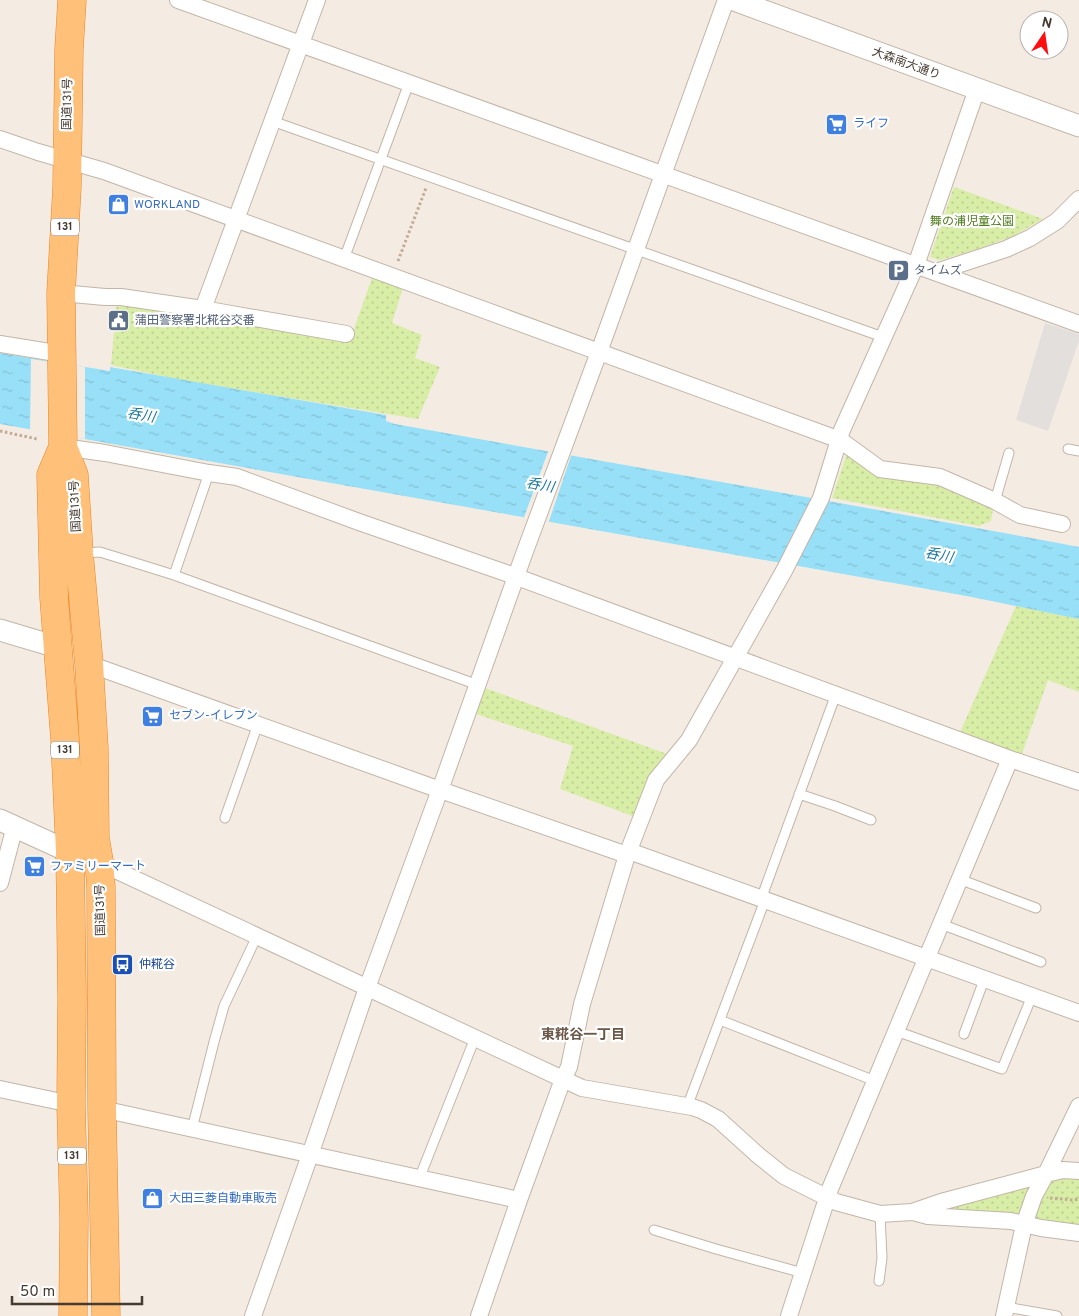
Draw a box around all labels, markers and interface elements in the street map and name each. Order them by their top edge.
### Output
north arrow [1019,10,1069,60]
text: N [1040,14,1053,33]
street label: 大森南大通り [869,44,943,84]
street label: 国道131号 [60,78,76,130]
supermarket icon: ライフ [825,112,849,136]
place label: ライフ [853,116,889,132]
shop icon: WORKLAND [106,193,130,217]
place label: WORKLAND [134,197,200,213]
park label: 舞の浦児童公園 [930,214,1014,230]
road number: 131 [51,218,79,236]
parking icon: タイムズ [886,259,910,283]
place label: タイムズ [914,263,962,279]
public building icon: 蒲田警察署北糀谷交番 [107,309,131,333]
place label: 蒲田警察署北糀谷交番 [135,313,255,329]
water label: 呑川 [126,405,158,427]
water label: 呑川 [525,475,557,497]
street label: 国道131号 [67,480,85,532]
water label: 呑川 [924,545,956,567]
supermarket icon: セブン-イレブン [141,704,165,728]
place label: セブン-イレブン [169,708,258,724]
road number: 131 [51,742,79,758]
supermarket icon: ファミリーマート [22,855,46,879]
place label: ファミリーマート [50,859,146,875]
street label: 国道131号 [93,884,109,936]
bus stop icon: 仲糀谷 [111,953,135,977]
place label: 仲糀谷 [139,957,175,973]
district label: 東糀谷一丁目 [541,1026,625,1044]
road number: 131 [58,1148,86,1164]
shop icon: 大田三菱自動車販売 [141,1187,165,1211]
place label: 大田三菱自動車販売 [169,1191,277,1207]
scale bar [12,1274,142,1306]
text: 50 m [20,1283,55,1302]

